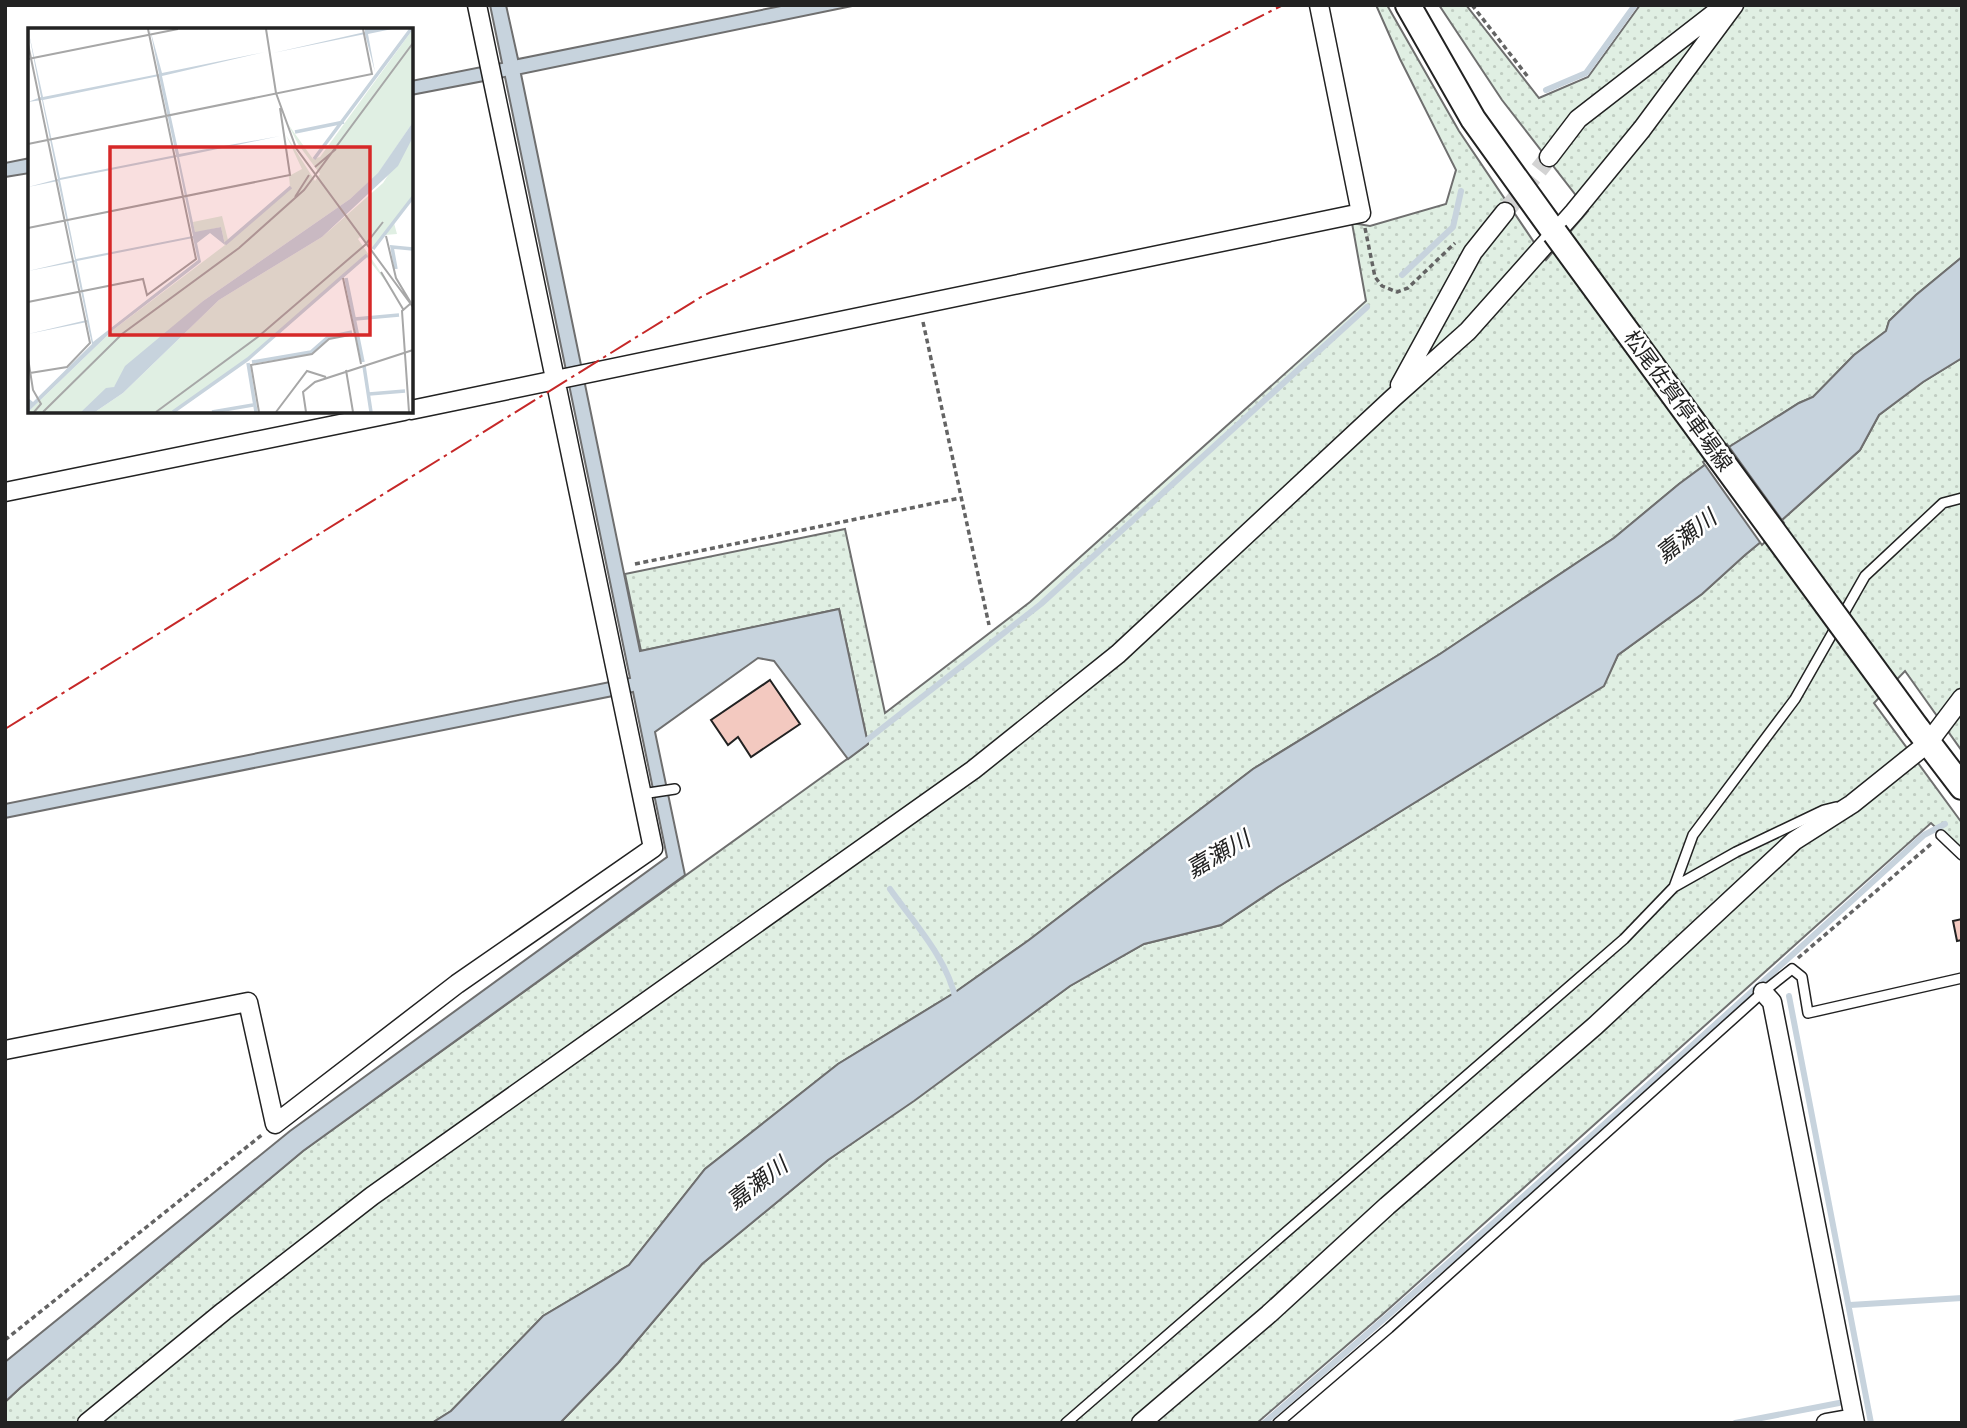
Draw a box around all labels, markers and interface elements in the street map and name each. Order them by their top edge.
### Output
inset map [28,28,413,413]
street label: 松尾佐賀停車場線 [1620,325,1739,475]
water label: 嘉瀬川 [1650,501,1724,567]
water label: 嘉瀬川 [1181,822,1257,883]
water label: 嘉瀬川 [720,1148,795,1214]

